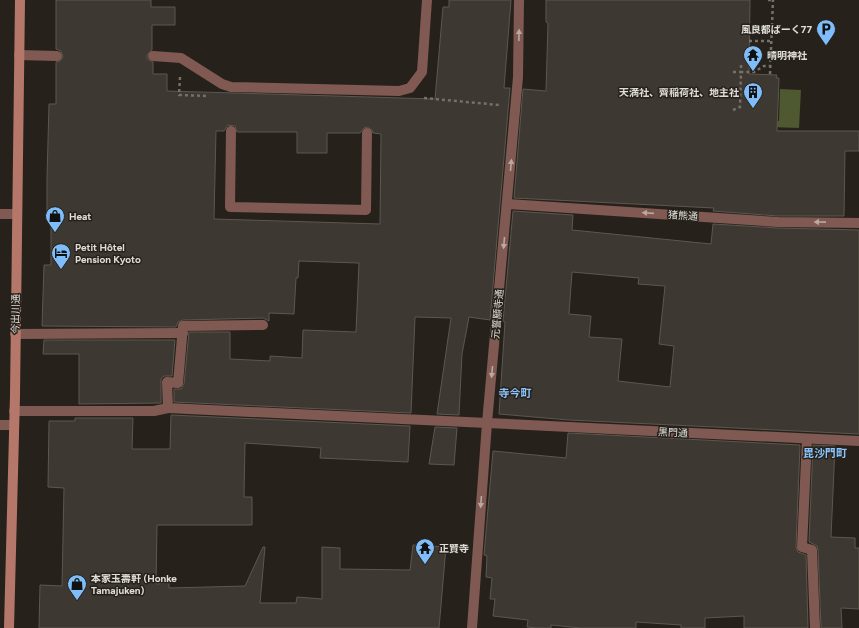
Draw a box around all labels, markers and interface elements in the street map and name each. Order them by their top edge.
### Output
parking icon: 風良都ぱーく77 [815,18,837,46]
place label: 風良都ぱーく77 [741,23,812,36]
one-way arrow [516,28,522,41]
temple icon: 晴明神社 [742,44,764,72]
place label: 晴明神社 [767,49,808,62]
building icon: 天満社、齊稲荷社、地主社 [742,81,764,109]
place label: 天満社、齊稲荷社、地主社 [619,86,740,99]
one-way arrow [508,159,515,171]
shop icon: Heat [44,205,66,233]
street label: 猪熊通 [668,208,698,223]
place label: Heat [69,210,91,223]
one-way arrow [642,210,654,217]
one-way arrow [813,219,826,225]
one-way arrow [501,237,508,249]
place label: Petit Hôtel Pension Kyoto [75,241,141,266]
hotel icon: Petit Hôtel Pension Kyoto [50,242,72,270]
street label: 元誓願寺通 [489,289,506,340]
street label: 今出川通 [9,294,22,334]
one-way arrow [489,366,495,378]
district label: 寺今町 [499,387,532,400]
street label: 黒門通 [658,425,688,440]
district label: 毘沙門町 [803,447,847,460]
one-way arrow [478,496,485,508]
temple icon: 正賢寺 [414,537,436,565]
place label: 正賢寺 [439,542,469,555]
place label: 本家玉壽軒 (Honke Tamajuken) [90,572,177,597]
shop icon: 本家玉壽軒 (Honke Tamajuken) [66,573,88,601]

